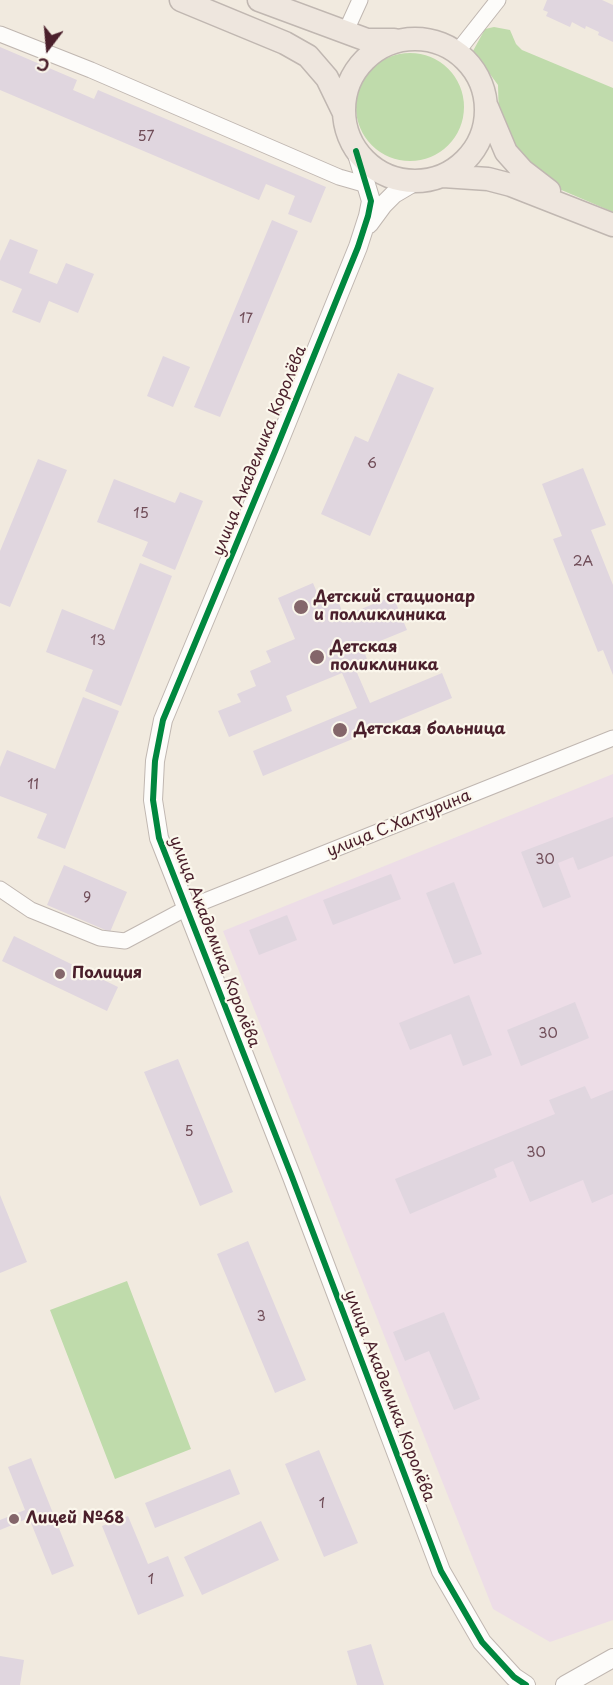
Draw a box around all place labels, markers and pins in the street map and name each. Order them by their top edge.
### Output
place label: Детский стационар и полликлиника [314,588,475,626]
marker: Детский стационар и полликлиника [292,598,310,616]
place label: Детская поликлиника [330,638,439,676]
marker: Детская поликлиника [308,648,326,666]
place label: Детская больница [354,720,506,740]
marker: Детская больница [331,721,349,739]
place label: Полиция [72,964,142,984]
marker: Полиция [53,967,67,981]
place label: Лицей №68 [26,1509,124,1529]
marker: Лицей №68 [7,1512,21,1526]

